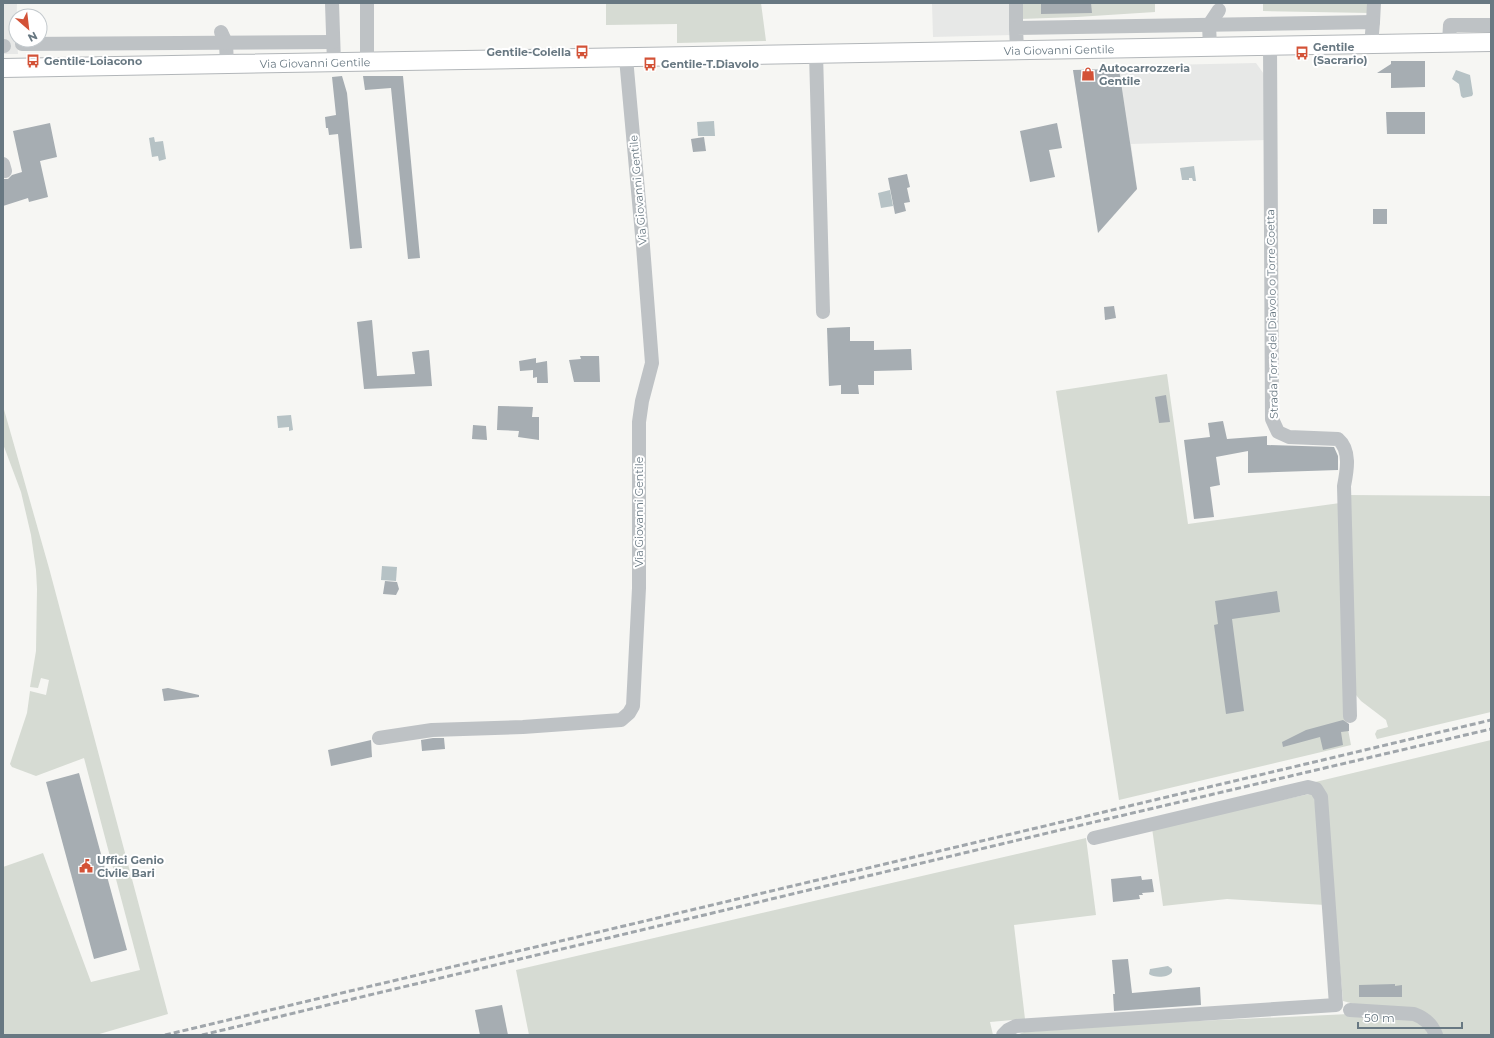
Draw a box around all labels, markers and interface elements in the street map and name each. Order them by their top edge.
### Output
north arrow [8,8,48,48]
text: N [25,29,40,45]
place label: Gentile (Sacrario) [1313,40,1368,67]
street label: Via Giovanni Gentile [1004,42,1115,58]
bus stop icon: Gentile-Colella [574,44,590,60]
place label: Gentile-Colella [487,45,571,59]
bus stop icon: Gentile (Sacrario) [1294,45,1310,61]
bus stop icon: Gentile-Loiacono [25,53,41,69]
place label: Gentile-Loiacono [44,54,142,68]
street label: Via Giovanni Gentile [260,55,371,71]
bus stop icon: Gentile-T.Diavolo [642,56,658,72]
place label: Gentile-T.Diavolo [661,57,759,71]
place label: Autocarrozzeria Gentile [1098,61,1190,88]
shop icon: Autocarrozzeria Gentile [1080,66,1096,82]
street label: Via Giovanni Gentile [626,134,650,246]
street label: Strada Torre del Diavolo o Torre Coetta [1263,209,1281,419]
street label: Via Giovanni Gentile [632,456,646,567]
place label: Uffici Genio Civile Bari [97,853,164,880]
public building icon: Uffici Genio Civile Bari [78,858,94,874]
scale bar [1358,1004,1462,1030]
text: 50 m [1364,1010,1395,1025]

